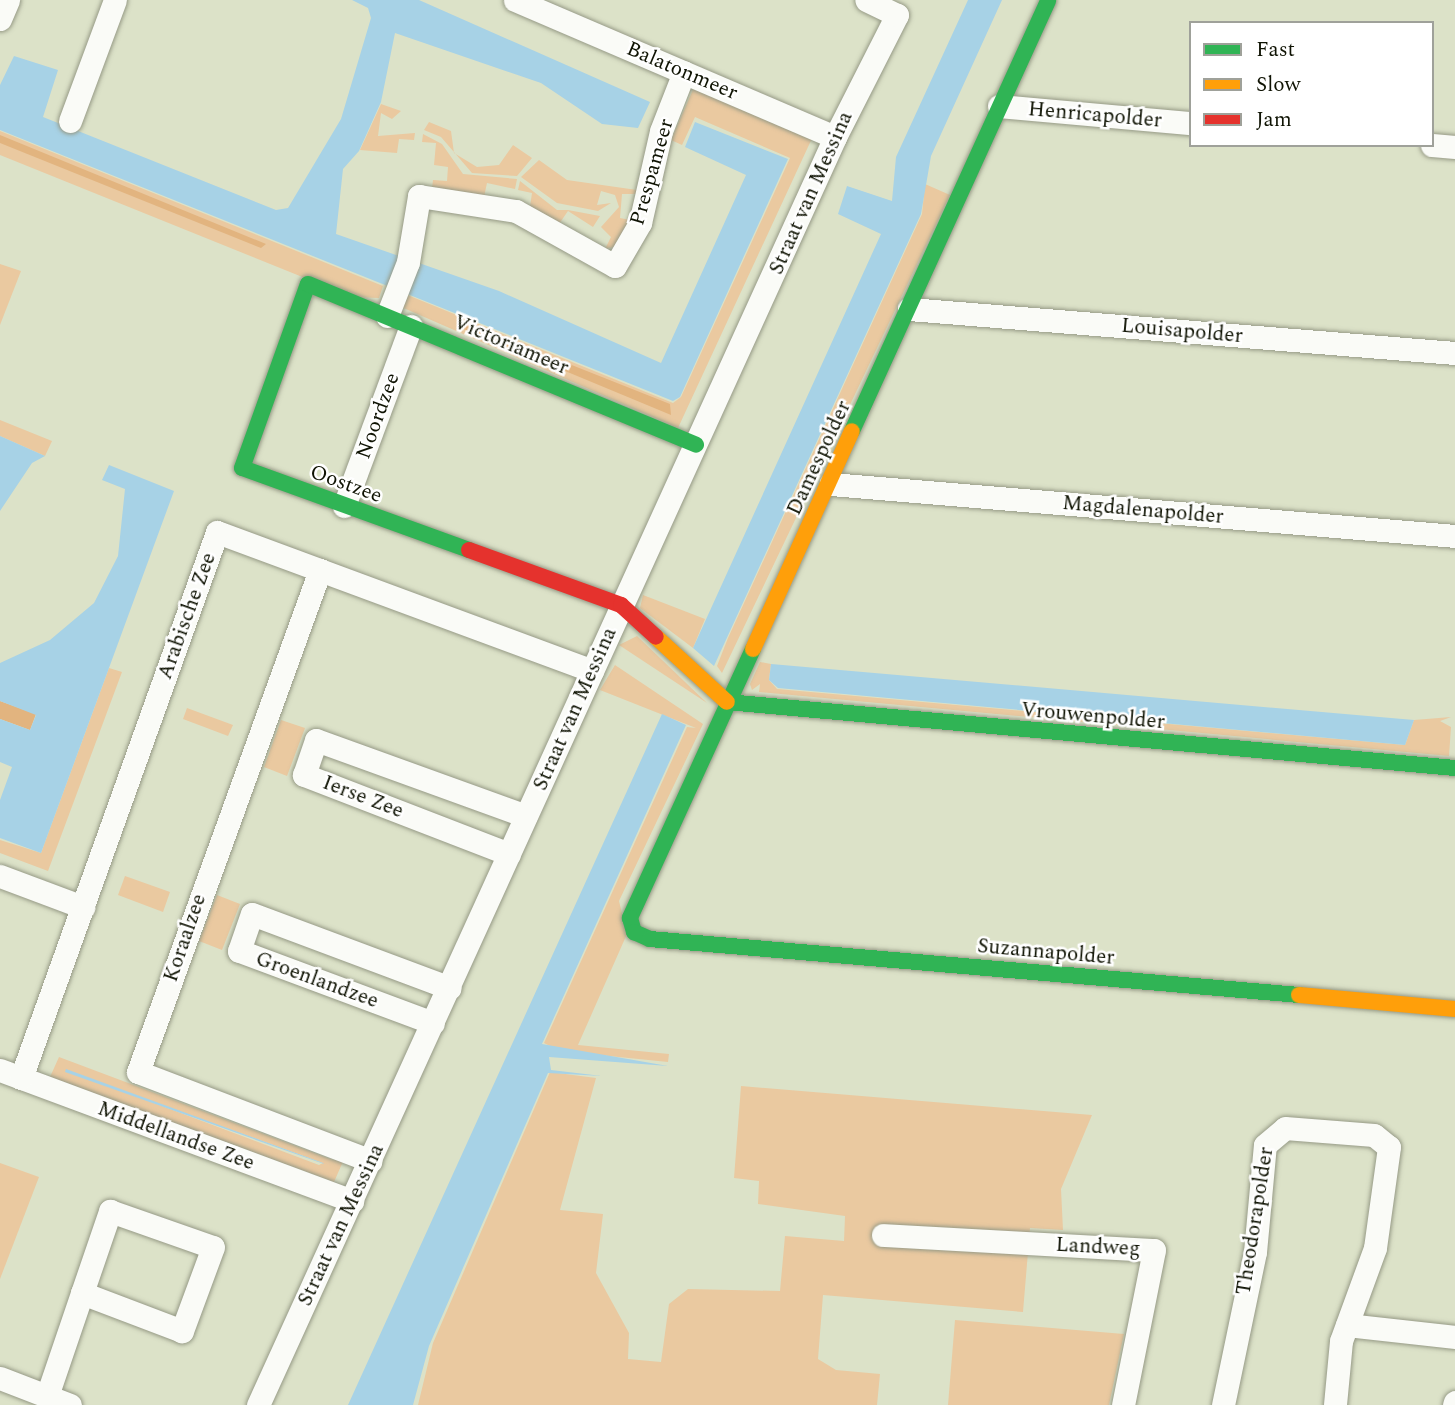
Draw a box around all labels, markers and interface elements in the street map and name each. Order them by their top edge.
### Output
legend [1189,21,1434,147]
text: Fast [1256,34,1295,66]
street label: Balatonmeer [623,36,741,106]
text: Slow [1256,69,1300,101]
street label: Henricapolder [1027,97,1163,133]
text: Jam [1256,104,1292,136]
street label: Straat van Messina [764,108,858,278]
street label: Prespameer [625,116,679,228]
street label: Victoriameer [450,309,572,381]
street label: Louisapolder [1120,313,1244,349]
street label: Noordzee [351,369,405,463]
street label: Damespolder [781,397,857,519]
street label: Oostzee [307,459,385,509]
street label: Magdalenapolder [1061,490,1225,530]
street label: Arabische Zee [152,549,222,683]
street label: Straat van Messina [528,624,622,794]
street label: Vrouwenpolder [1020,697,1166,735]
street label: Ierse Zee [319,770,407,824]
street label: Koraalzee [158,891,212,985]
street label: Suzannapolder [976,933,1116,971]
street label: Groenlandzee [252,946,382,1014]
street label: Middellandse Zee [94,1096,258,1176]
street label: Straat van Messina [292,1140,390,1310]
street label: Theodorapolder [1231,1145,1279,1297]
street label: Landweg [1055,1232,1141,1262]

